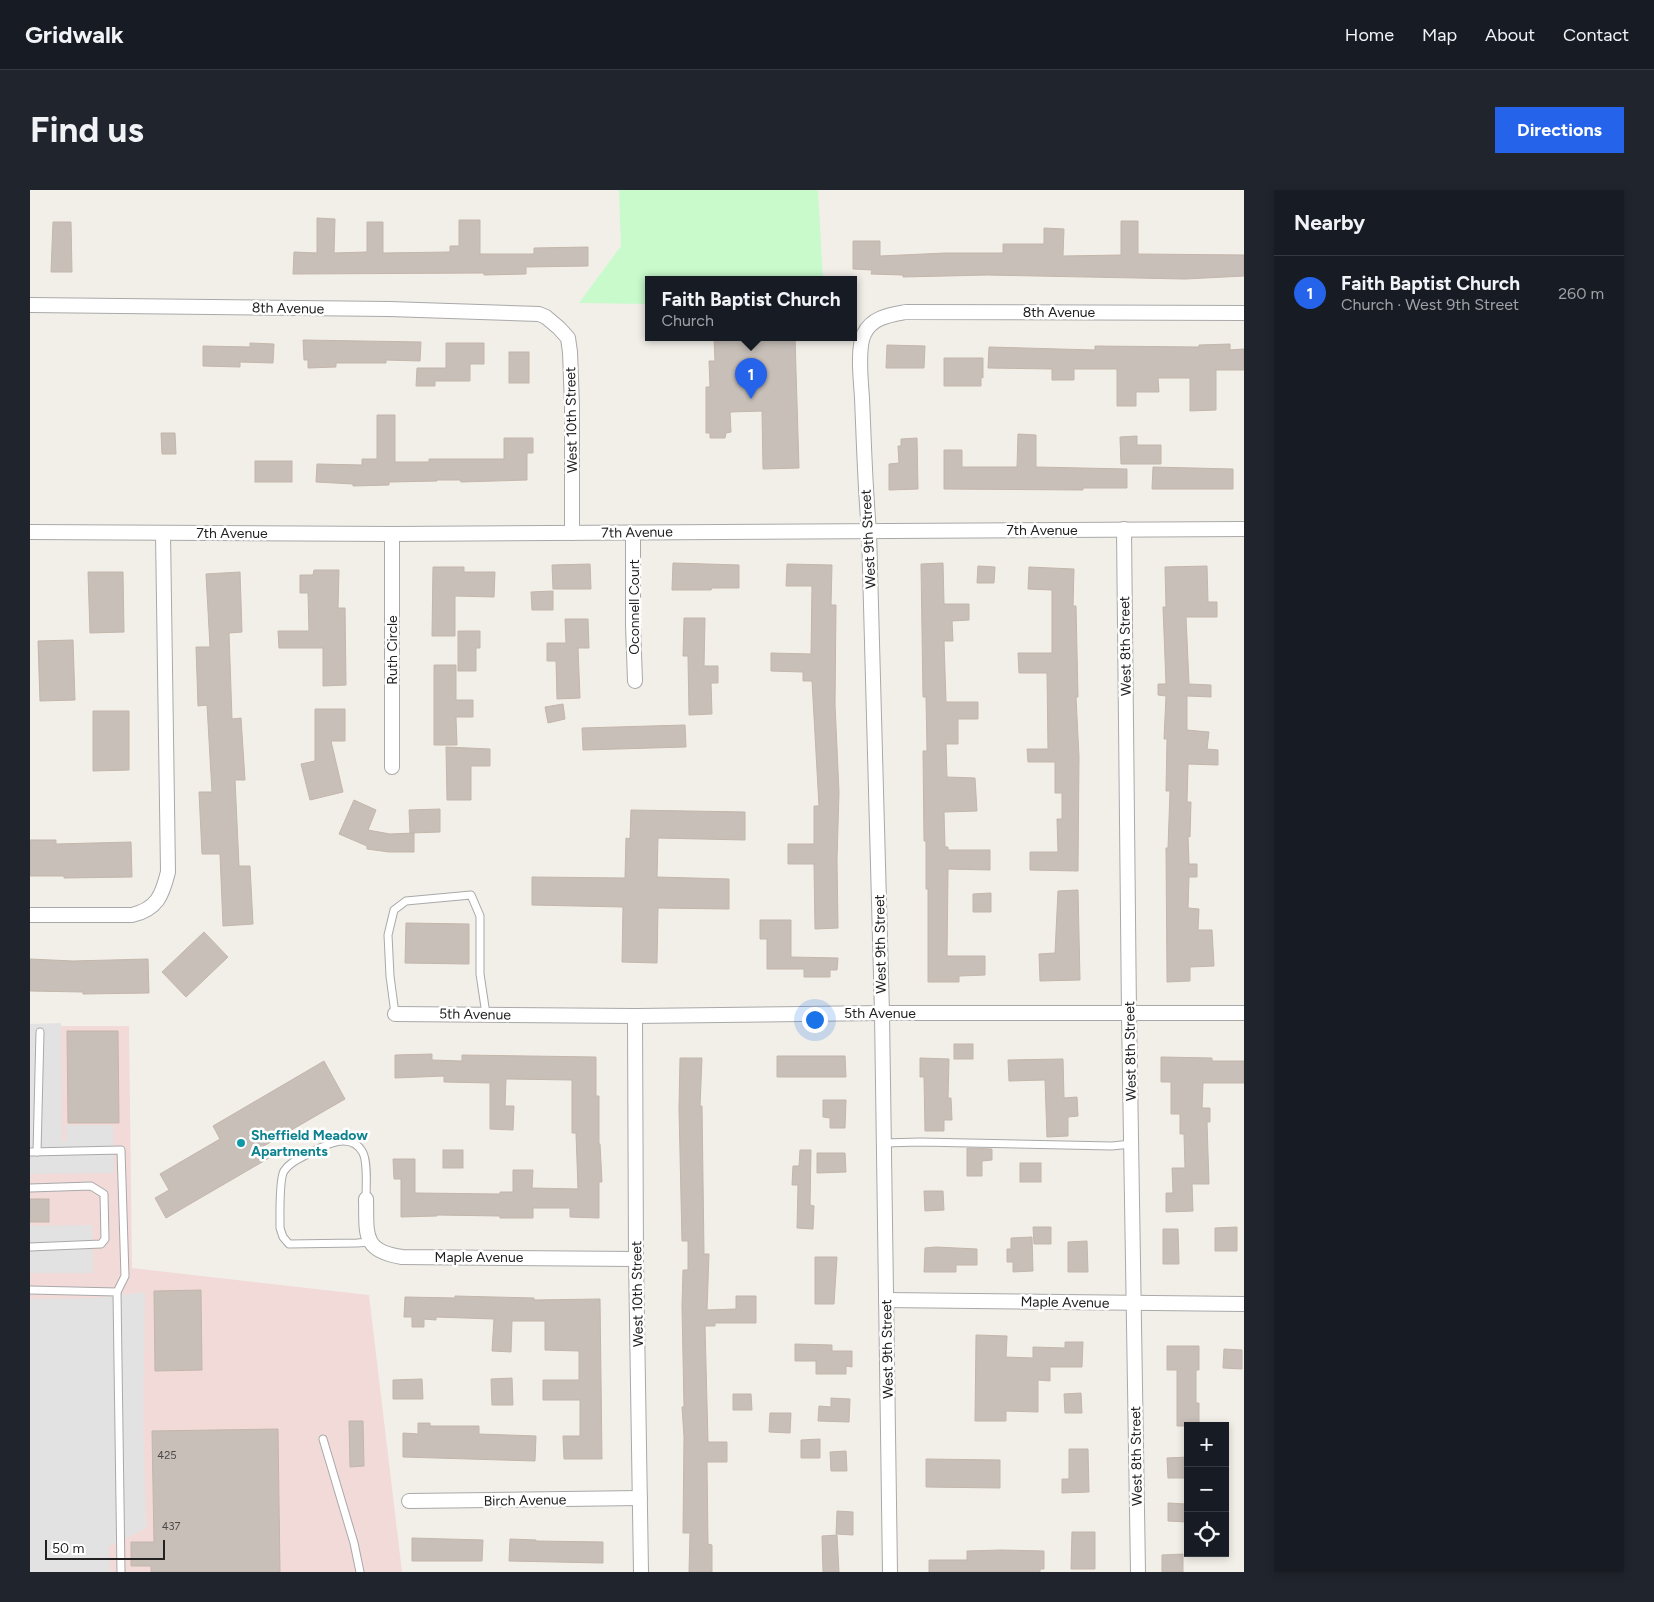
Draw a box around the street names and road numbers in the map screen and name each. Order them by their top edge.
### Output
street label: 8th Avenue [252,299,325,318]
street label: 8th Avenue [1023,304,1096,321]
street label: West 10th Street [562,367,581,473]
street label: West 9th Street [857,489,880,589]
street label: 7th Avenue [1006,522,1078,539]
street label: 7th Avenue [601,523,673,542]
street label: 7th Avenue [196,525,268,542]
street label: Oconnell Court [626,559,643,655]
street label: West 8th Street [1116,596,1135,696]
street label: Ruth Circle [384,615,401,685]
street label: West 9th Street [871,894,890,994]
street label: West 8th Street [1121,1001,1140,1101]
street label: 5th Avenue [439,1005,511,1024]
street label: 5th Avenue [844,1005,916,1022]
street label: West 10th Street [628,1241,647,1347]
street label: Maple Avenue [435,1249,524,1266]
street label: Maple Avenue [1020,1293,1110,1312]
street label: West 9th Street [878,1299,897,1399]
street label: West 8th Street [1127,1406,1146,1506]
street label: Birch Avenue [483,1491,567,1510]

